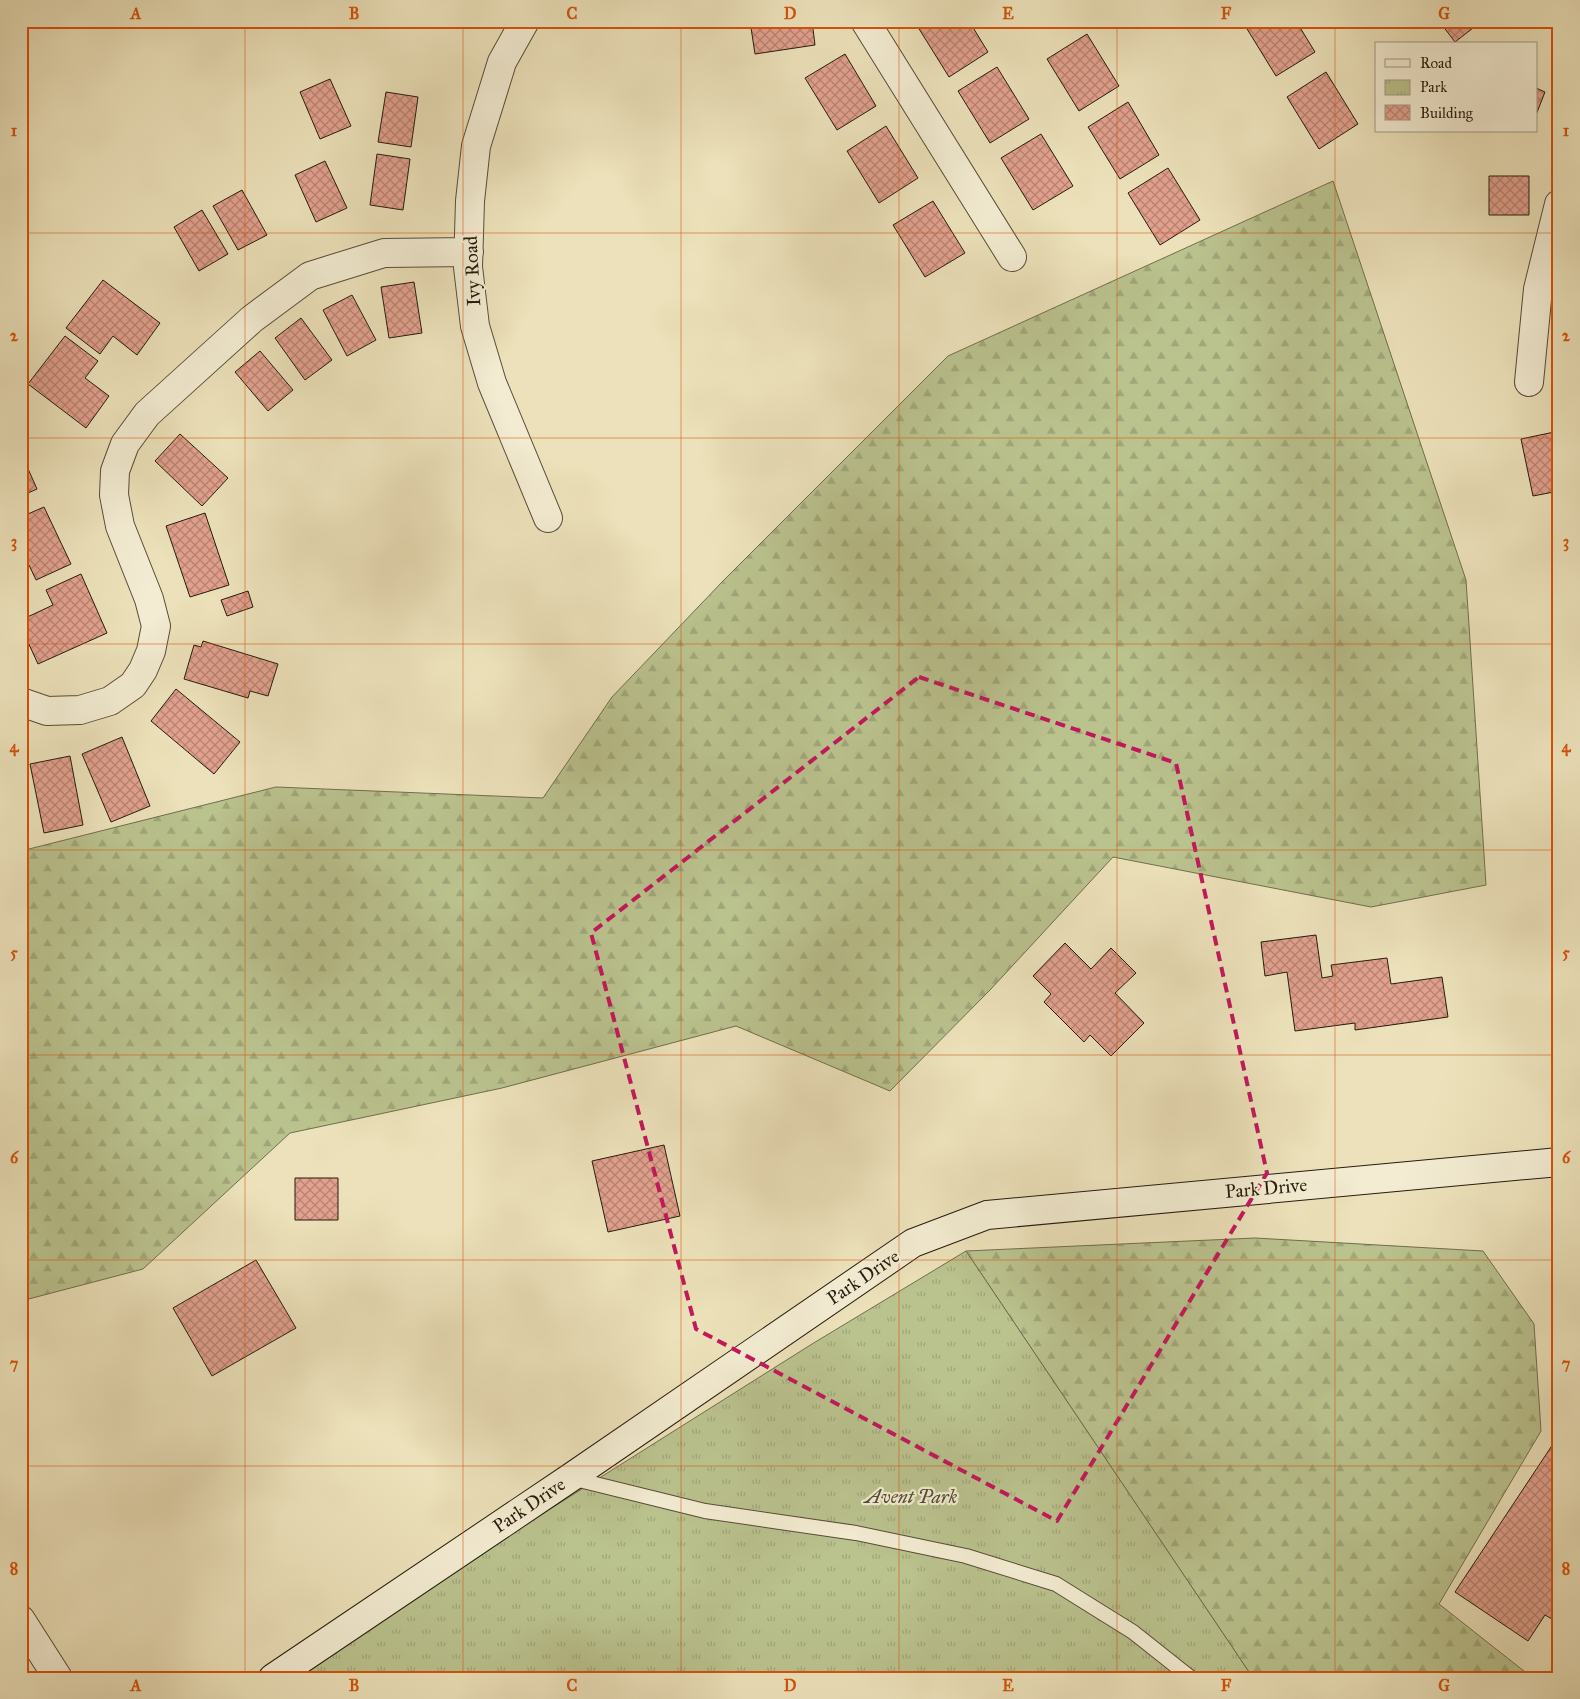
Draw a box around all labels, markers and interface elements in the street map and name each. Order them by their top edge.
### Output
text: A [130,4,142,23]
text: B [349,4,359,23]
text: C [567,4,578,23]
text: D [784,4,797,23]
text: E [1002,4,1014,23]
text: F [1221,4,1232,23]
text: G [1438,4,1450,23]
legend [1375,42,1538,132]
text: Road [1420,54,1452,72]
text: Park [1420,78,1447,96]
text: Building [1420,104,1474,122]
text: 1 [11,121,18,140]
text: 1 [1563,121,1570,140]
street label: Ivy Road [459,235,485,307]
text: 2 [10,326,19,345]
text: 2 [1562,326,1571,345]
text: 3 [11,532,17,552]
text: 3 [1563,532,1569,552]
text: 4 [10,737,20,757]
text: 4 [1562,737,1572,757]
text: 5 [10,943,18,962]
text: 5 [1562,943,1570,962]
text: 6 [10,1148,19,1167]
text: 6 [1562,1148,1571,1167]
street label: Park Drive [1224,1173,1308,1203]
street label: Park Drive [822,1244,904,1310]
text: 7 [10,1354,19,1373]
text: 7 [1562,1354,1571,1373]
street label: Park Drive [488,1472,570,1538]
park label: Avent Park [863,1485,958,1508]
text: 8 [10,1559,18,1578]
text: 8 [1562,1559,1570,1578]
text: A [130,1676,142,1695]
text: B [349,1676,359,1695]
text: C [567,1676,578,1695]
text: D [784,1676,797,1695]
text: E [1002,1676,1014,1695]
text: F [1221,1676,1232,1695]
text: G [1438,1676,1450,1695]

